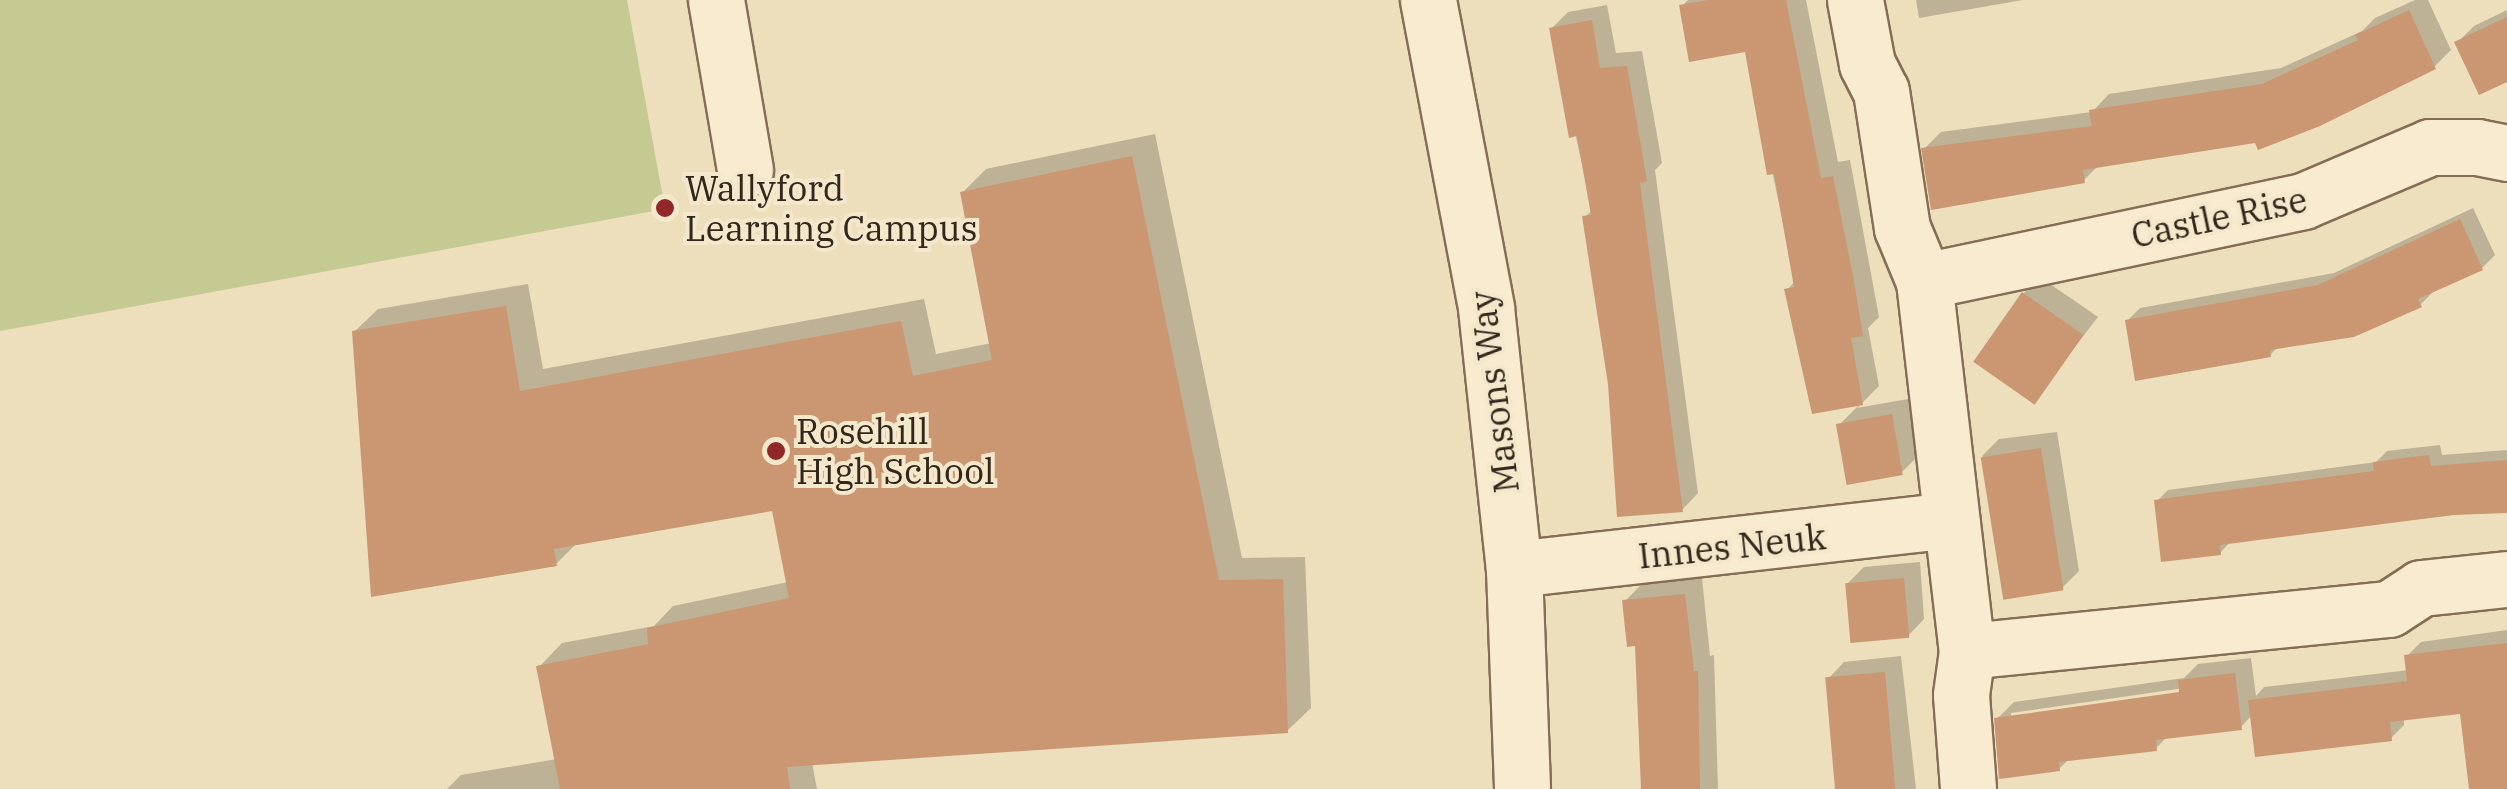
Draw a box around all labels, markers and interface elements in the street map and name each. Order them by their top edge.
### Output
place label: Wallyford Learning Campus [685,167,977,249]
street label: Castle Rise [2127,178,2311,256]
marker: Wallyford Learning Campus [654,197,676,219]
street label: Masons Way [1461,289,1527,495]
place label: Rosehill High School [796,410,994,492]
marker: Rosehill High School [765,440,787,462]
street label: Innes Neuk [1636,515,1828,577]

